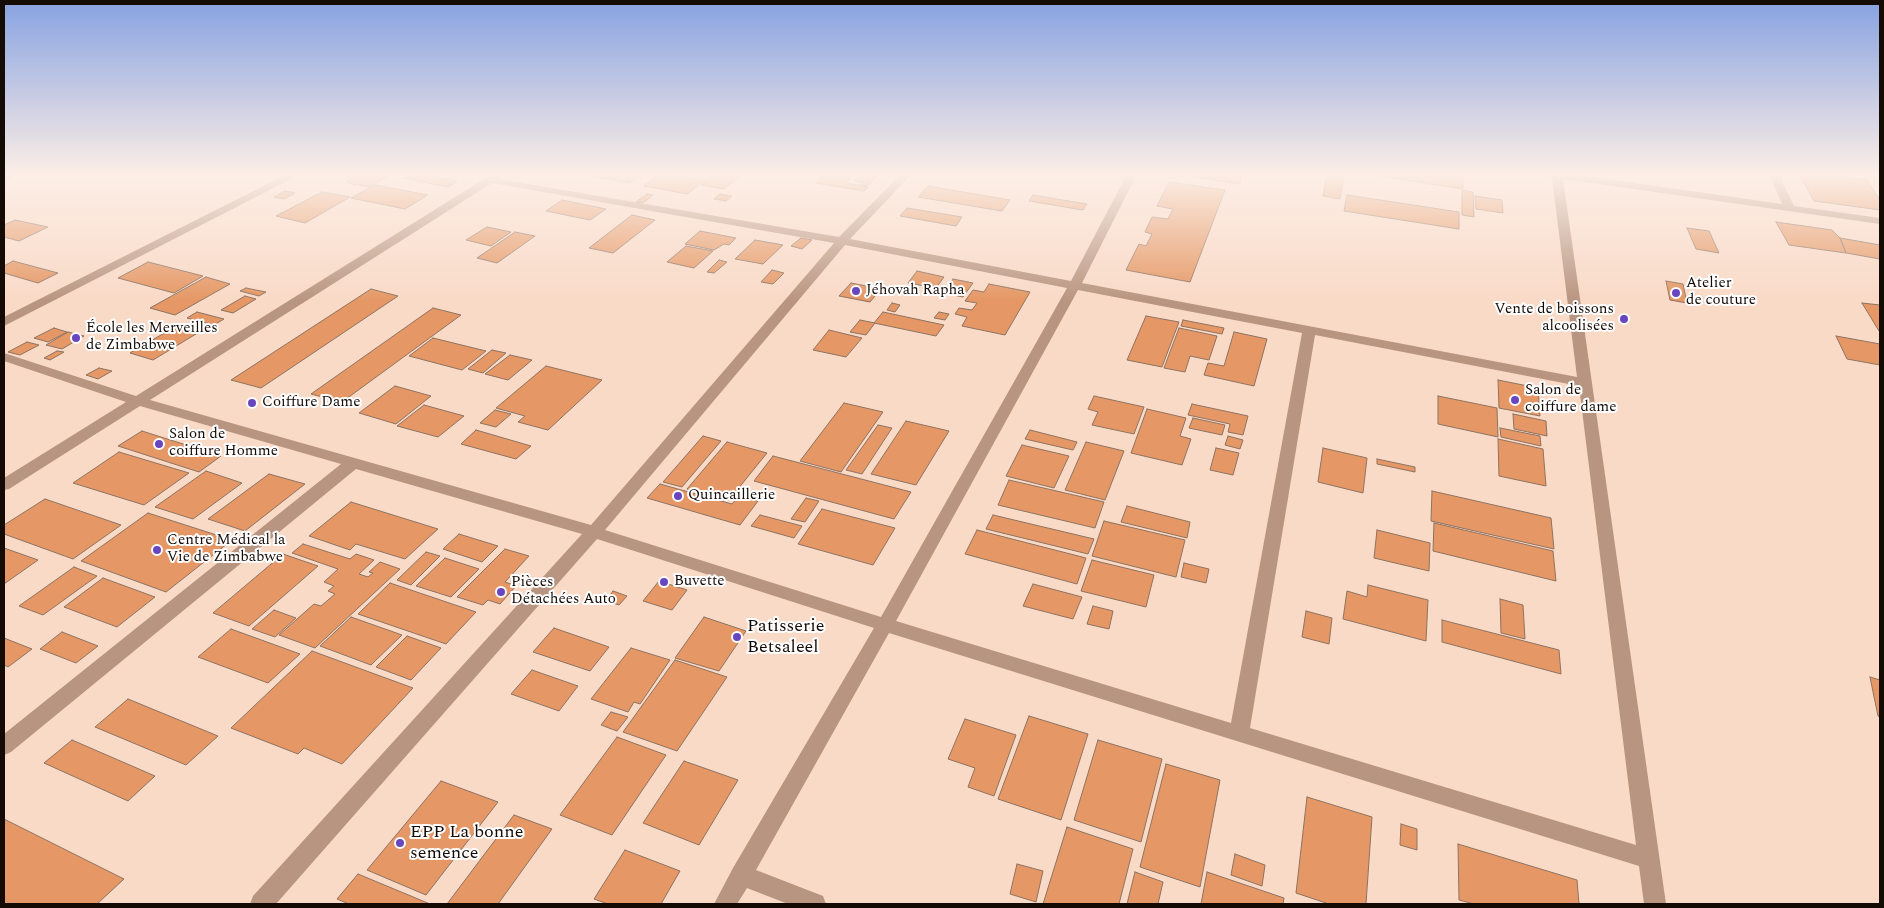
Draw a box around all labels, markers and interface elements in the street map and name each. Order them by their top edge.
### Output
place label: Atelier de couture [1686,275,1756,310]
place label: Jéhovah Rapha [866,282,964,300]
marker: Jéhovah Rapha [850,285,862,297]
marker: Atelier de couture [1670,287,1682,299]
place label: Vente de boissons alcoolisées [1495,301,1614,336]
marker: Vente de boissons alcoolisées [1618,313,1630,325]
place label: École les Merveilles de Zimbabwe [86,320,218,355]
marker: École les Merveilles de Zimbabwe [70,332,82,344]
place label: Salon de coiffure dame [1525,382,1616,417]
place label: Coiffure Dame [262,394,360,412]
marker: Salon de coiffure dame [1509,394,1521,406]
marker: Coiffure Dame [246,397,258,409]
place label: Salon de coiffure Homme [169,426,278,461]
marker: Salon de coiffure Homme [153,438,165,450]
place label: Quincaillerie [688,487,775,505]
marker: Quincaillerie [672,490,684,502]
place label: Centre Médical la Vie de Zimbabwe [167,532,285,567]
marker: Centre Médical la Vie de Zimbabwe [151,544,163,556]
place label: Buvette [674,573,725,591]
place label: Pièces Détachées Auto [511,574,616,609]
marker: Buvette [658,576,670,588]
marker: Pièces Détachées Auto [495,586,507,598]
place label: Patisserie Betsaleel [747,616,825,659]
marker: Patisserie Betsaleel [731,631,743,643]
place label: EPP La bonne semence [410,822,523,864]
marker: EPP La bonne semence [394,837,406,849]

